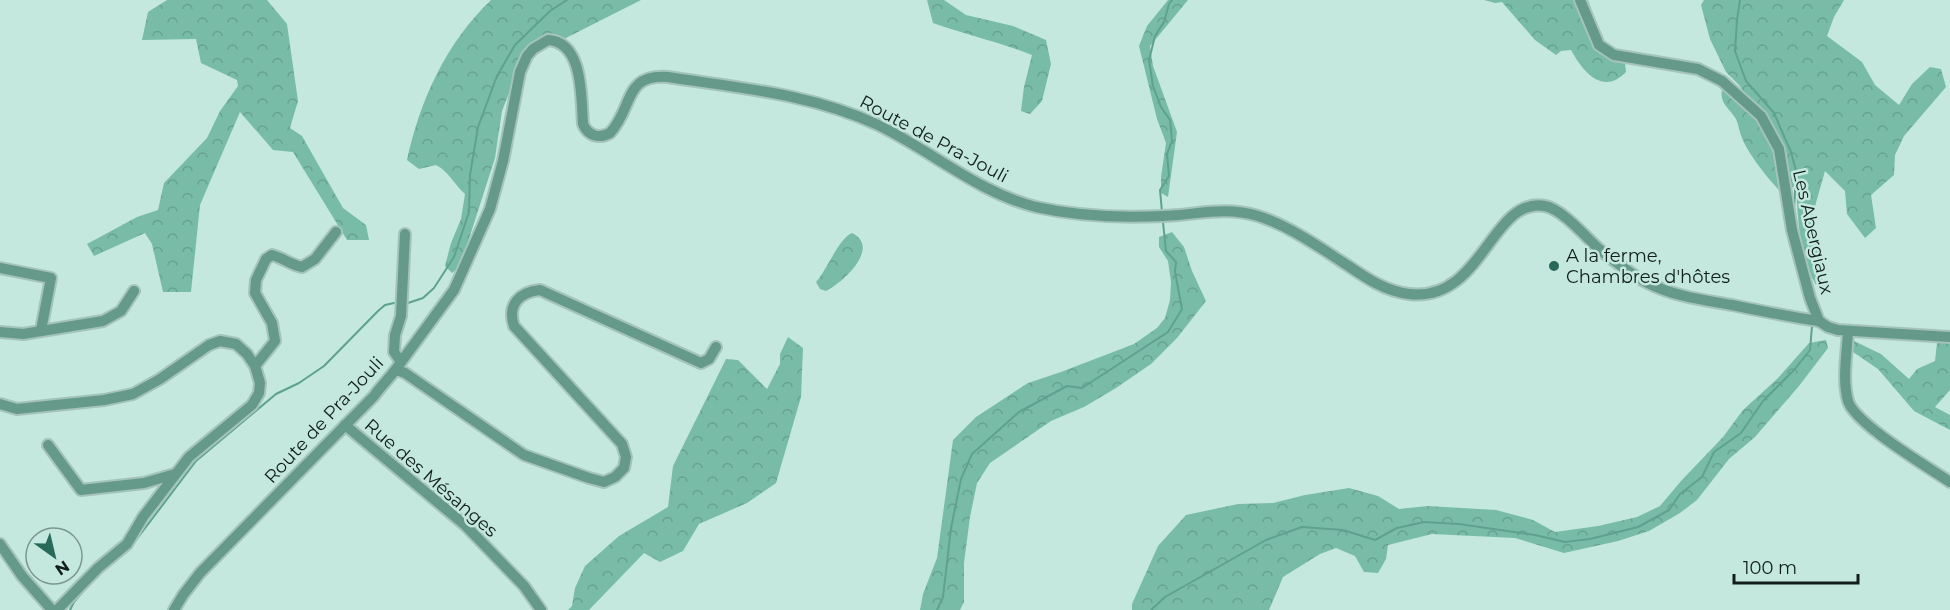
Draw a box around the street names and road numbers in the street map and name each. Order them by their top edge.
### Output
street label: Route de Pra-Jouli [856,91,1012,187]
street label: Les Abergiaux [1788,168,1838,297]
street label: Route de Pra-Jouli [260,352,388,488]
street label: Rue des Mésanges [360,414,502,542]

